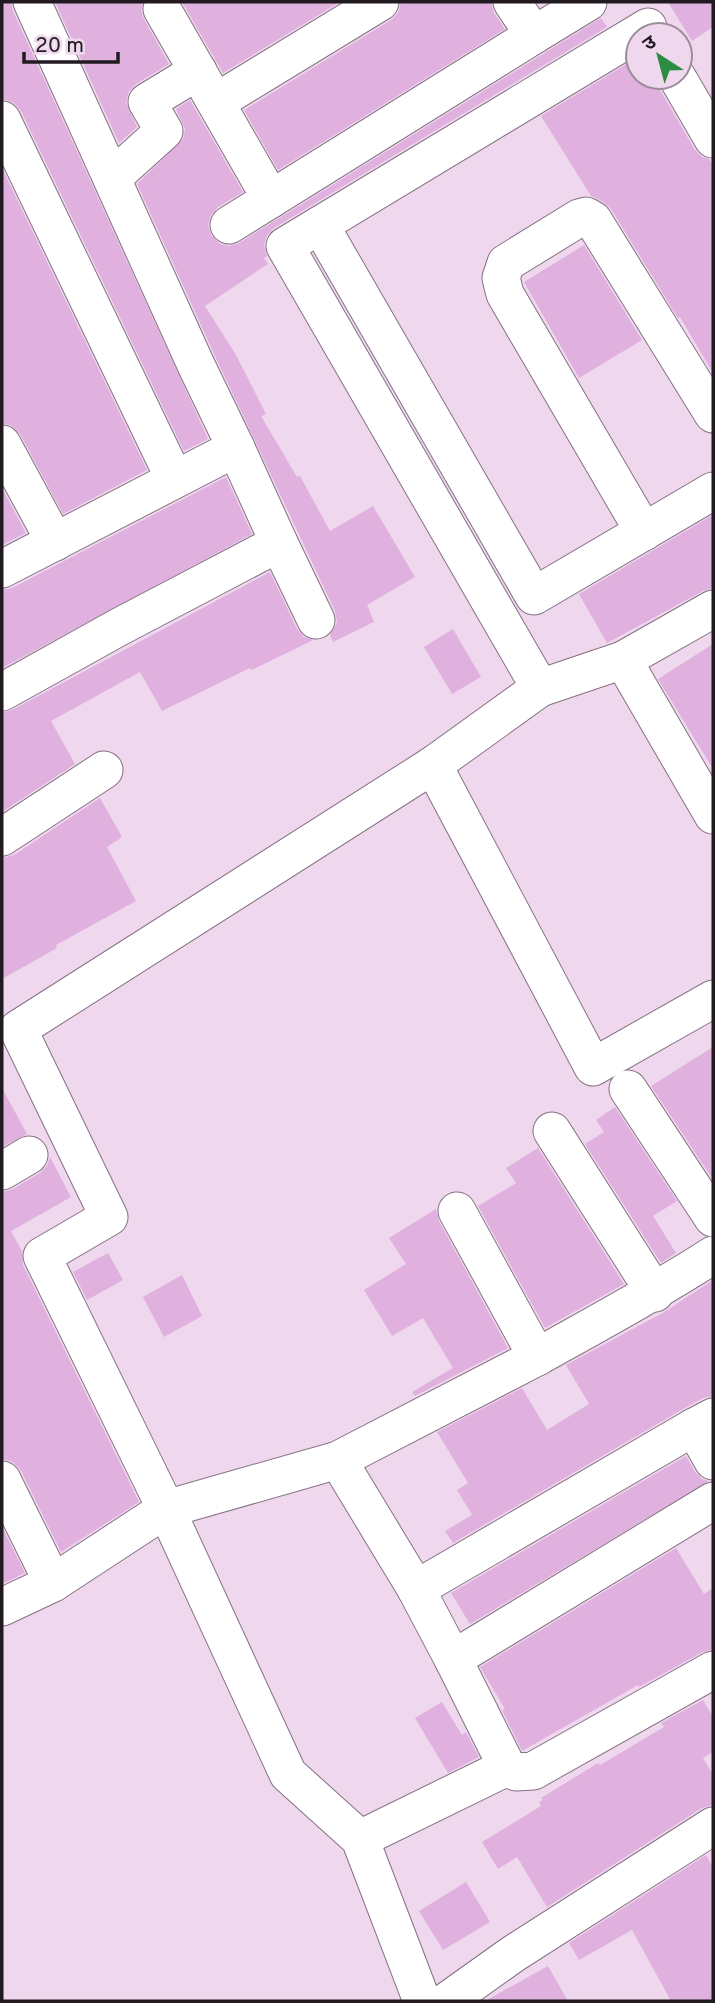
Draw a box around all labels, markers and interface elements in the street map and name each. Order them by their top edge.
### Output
scale bar [24,21,119,65]
north arrow [624,21,694,91]
text: उ [639,30,662,57]
text: 20 m [35,33,84,60]

